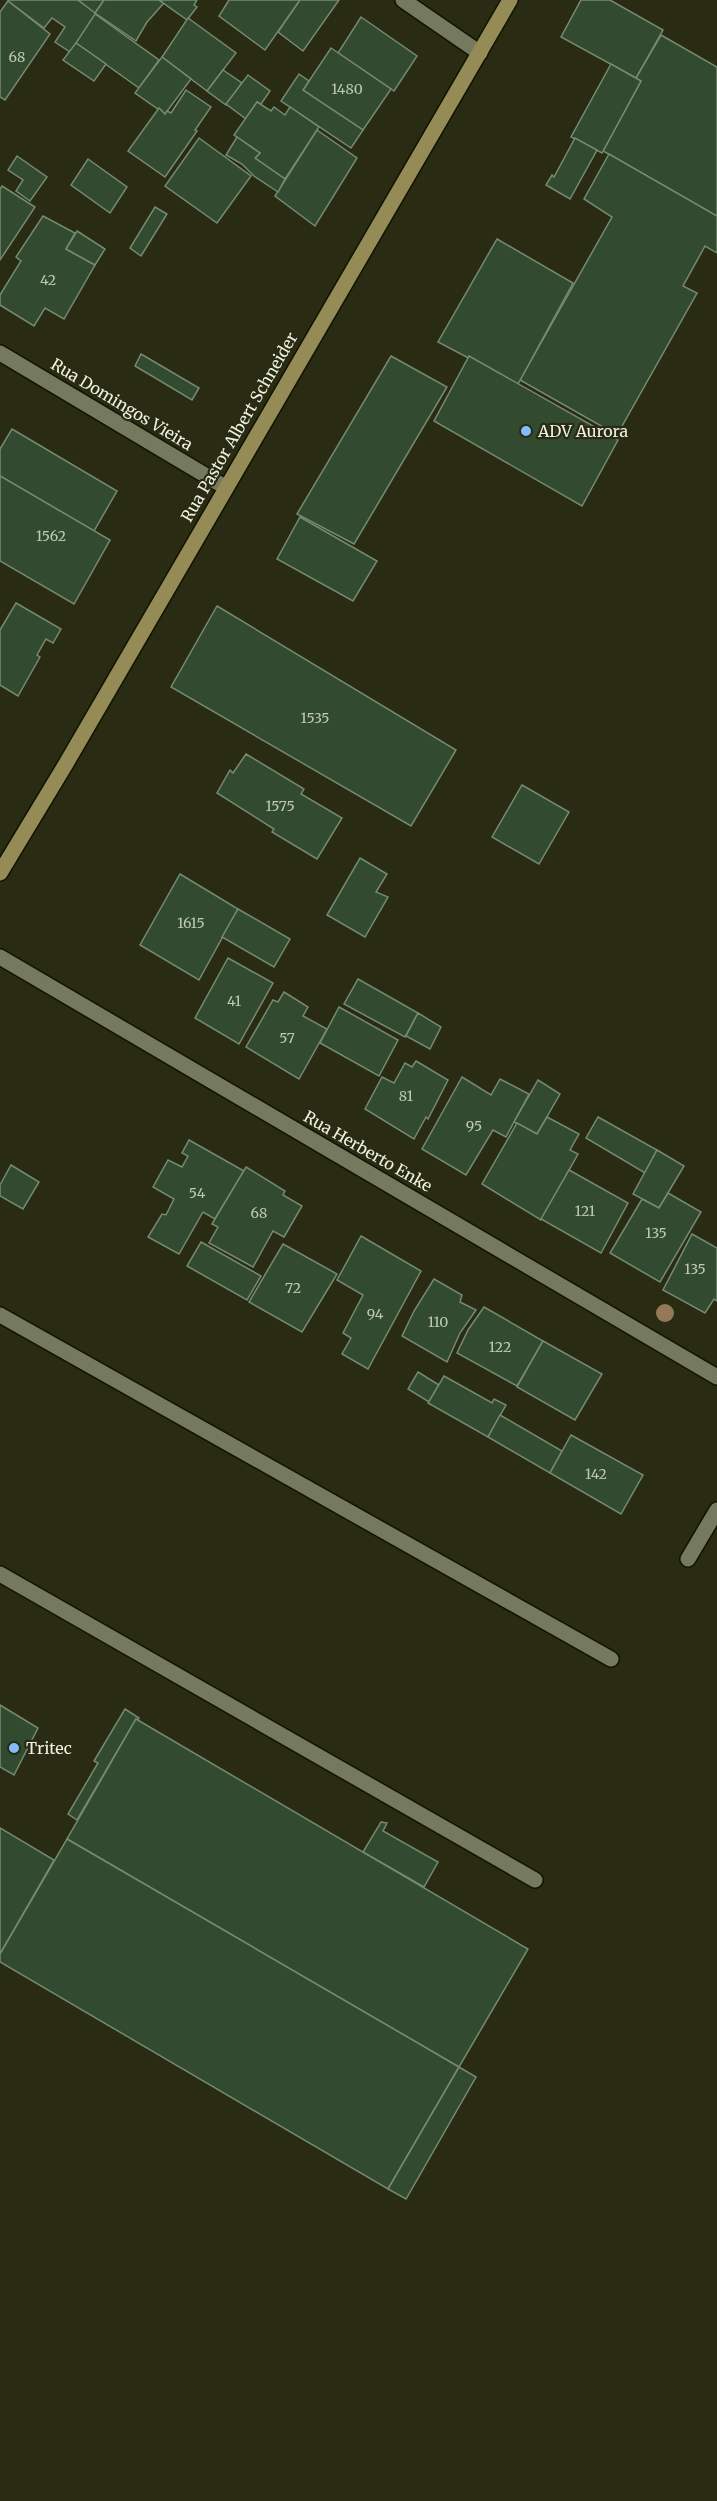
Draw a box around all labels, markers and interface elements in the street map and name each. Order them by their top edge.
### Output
house number: 68 [9,48,25,66]
house number: 1480 [331,80,363,98]
house number: 42 [40,271,56,289]
street label: Rua Pastor Albert Schneider [176,329,302,525]
street label: Rua Domingos Vieira [48,354,197,454]
place label: ADV Aurora [537,421,629,441]
marker: ADV Aurora [519,424,533,438]
house number: 1562 [36,527,66,545]
house number: 1535 [301,709,329,727]
house number: 1575 [265,797,295,815]
house number: 1615 [177,914,205,932]
house number: 41 [227,992,241,1010]
house number: 57 [279,1029,295,1047]
house number: 81 [399,1087,413,1105]
street label: Rua Herberto Enke [300,1106,436,1196]
house number: 95 [466,1117,482,1135]
house number: 54 [189,1184,206,1202]
house number: 121 [575,1202,595,1220]
house number: 68 [251,1204,267,1222]
house number: 135 [645,1224,667,1242]
house number: 135 [684,1260,706,1278]
house number: 72 [285,1279,301,1297]
house number: 94 [367,1305,384,1323]
house number: 110 [428,1313,448,1331]
house number: 122 [489,1338,511,1356]
house number: 142 [585,1465,607,1483]
place label: Tritec [26,1738,72,1758]
marker: Tritec [7,1741,21,1755]

